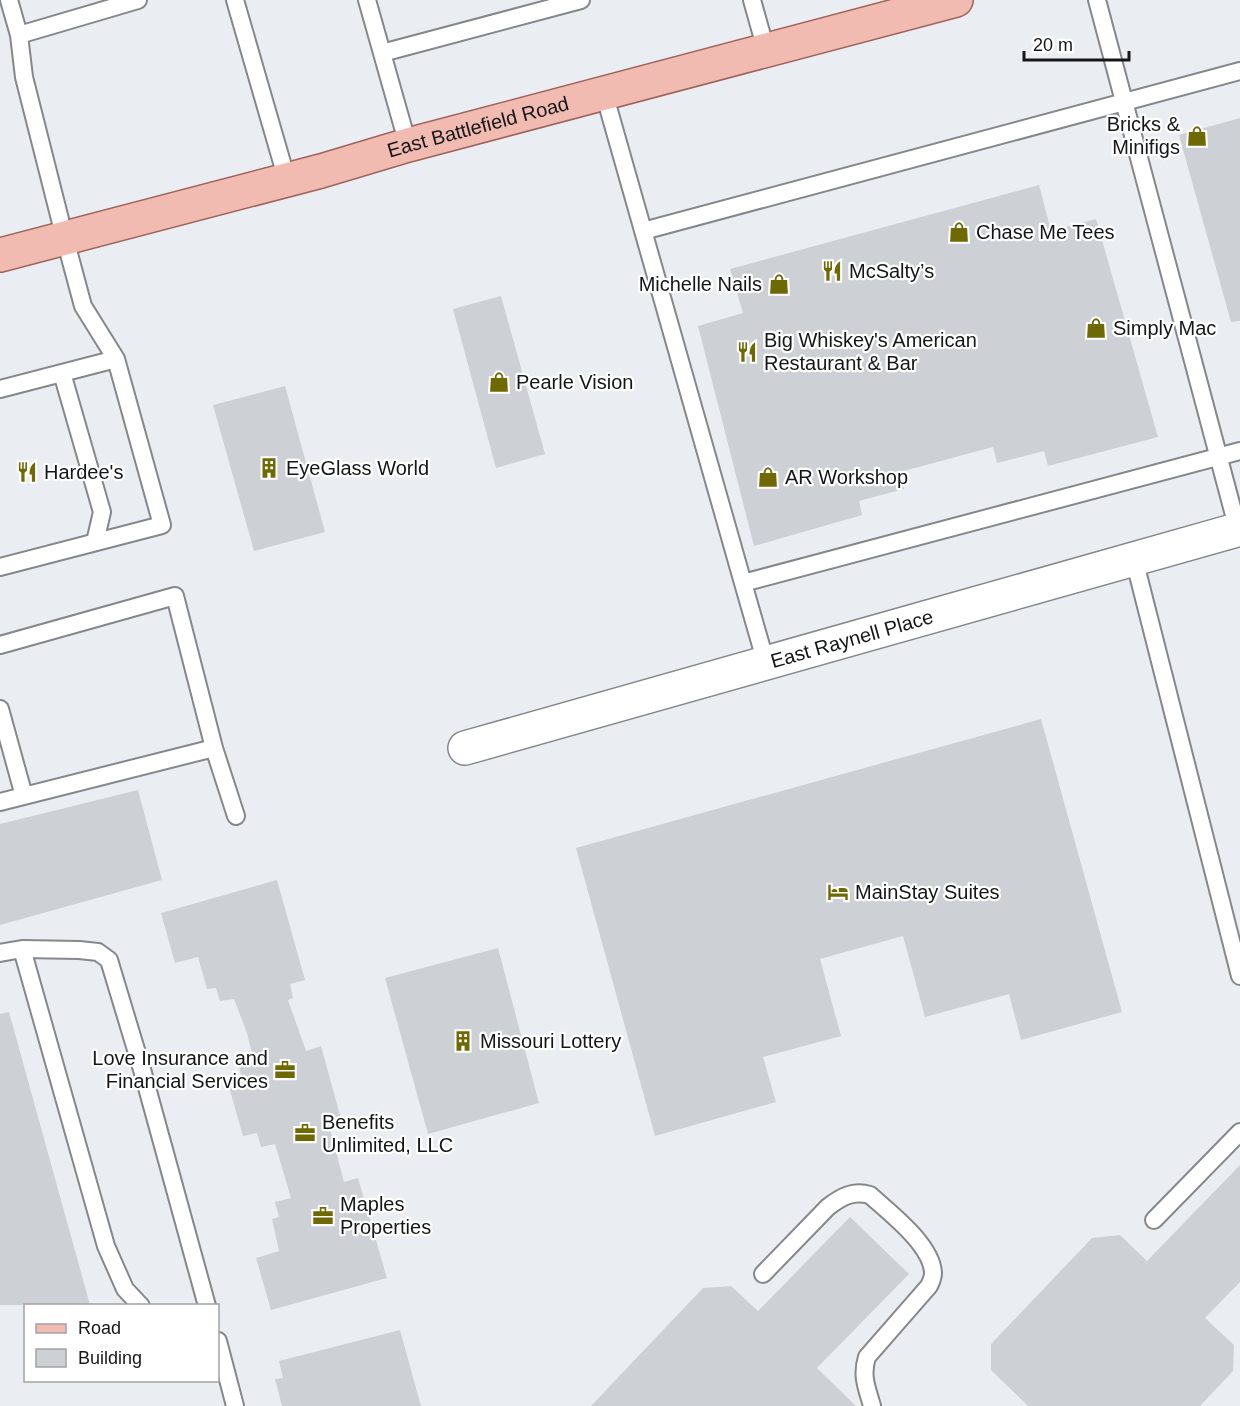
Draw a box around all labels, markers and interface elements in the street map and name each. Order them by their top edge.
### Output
scale bar [1024,24,1129,62]
text: 20 m [1033,35,1073,55]
street label: East Battlefield Road [385,92,571,162]
place label: Bricks & Minifigs [1107,113,1181,158]
shop icon: Bricks & Minifigs [1185,124,1209,148]
shop icon: Chase Me Tees [947,220,971,244]
place label: Chase Me Tees [976,221,1115,243]
restaurant icon: McSalty’s [820,259,844,283]
place label: McSalty’s [849,260,934,282]
shop icon: Michelle Nails [767,272,791,296]
place label: Michelle Nails [639,273,762,295]
shop icon: Simply Mac [1084,316,1108,340]
place label: Simply Mac [1113,317,1216,339]
place label: Big Whiskey's American Restaurant & Bar [764,329,977,374]
restaurant icon: Big Whiskey's American Restaurant & Bar [735,340,759,364]
shop icon: Pearle Vision [487,370,511,394]
place label: Pearle Vision [516,371,633,393]
building icon: EyeGlass World [257,456,281,480]
place label: EyeGlass World [286,457,429,479]
restaurant icon: Hardee's [15,460,39,484]
place label: Hardee's [44,461,123,483]
shop icon: AR Workshop [756,465,780,489]
place label: AR Workshop [785,466,908,488]
street label: East Raynell Place [768,605,936,672]
hotel icon: MainStay Suites [826,880,850,904]
place label: MainStay Suites [855,881,1000,903]
building icon: Missouri Lottery [451,1029,475,1053]
place label: Missouri Lottery [480,1030,621,1052]
place label: Love Insurance and Financial Services [92,1047,268,1092]
office icon: Love Insurance and Financial Services [273,1058,297,1082]
place label: Benefits Unlimited, LLC [322,1111,453,1156]
office icon: Benefits Unlimited, LLC [293,1121,317,1145]
place label: Maples Properties [340,1193,431,1238]
office icon: Maples Properties [311,1204,335,1228]
legend [24,1304,219,1382]
text: Road [78,1318,121,1338]
text: Building [78,1348,142,1368]

